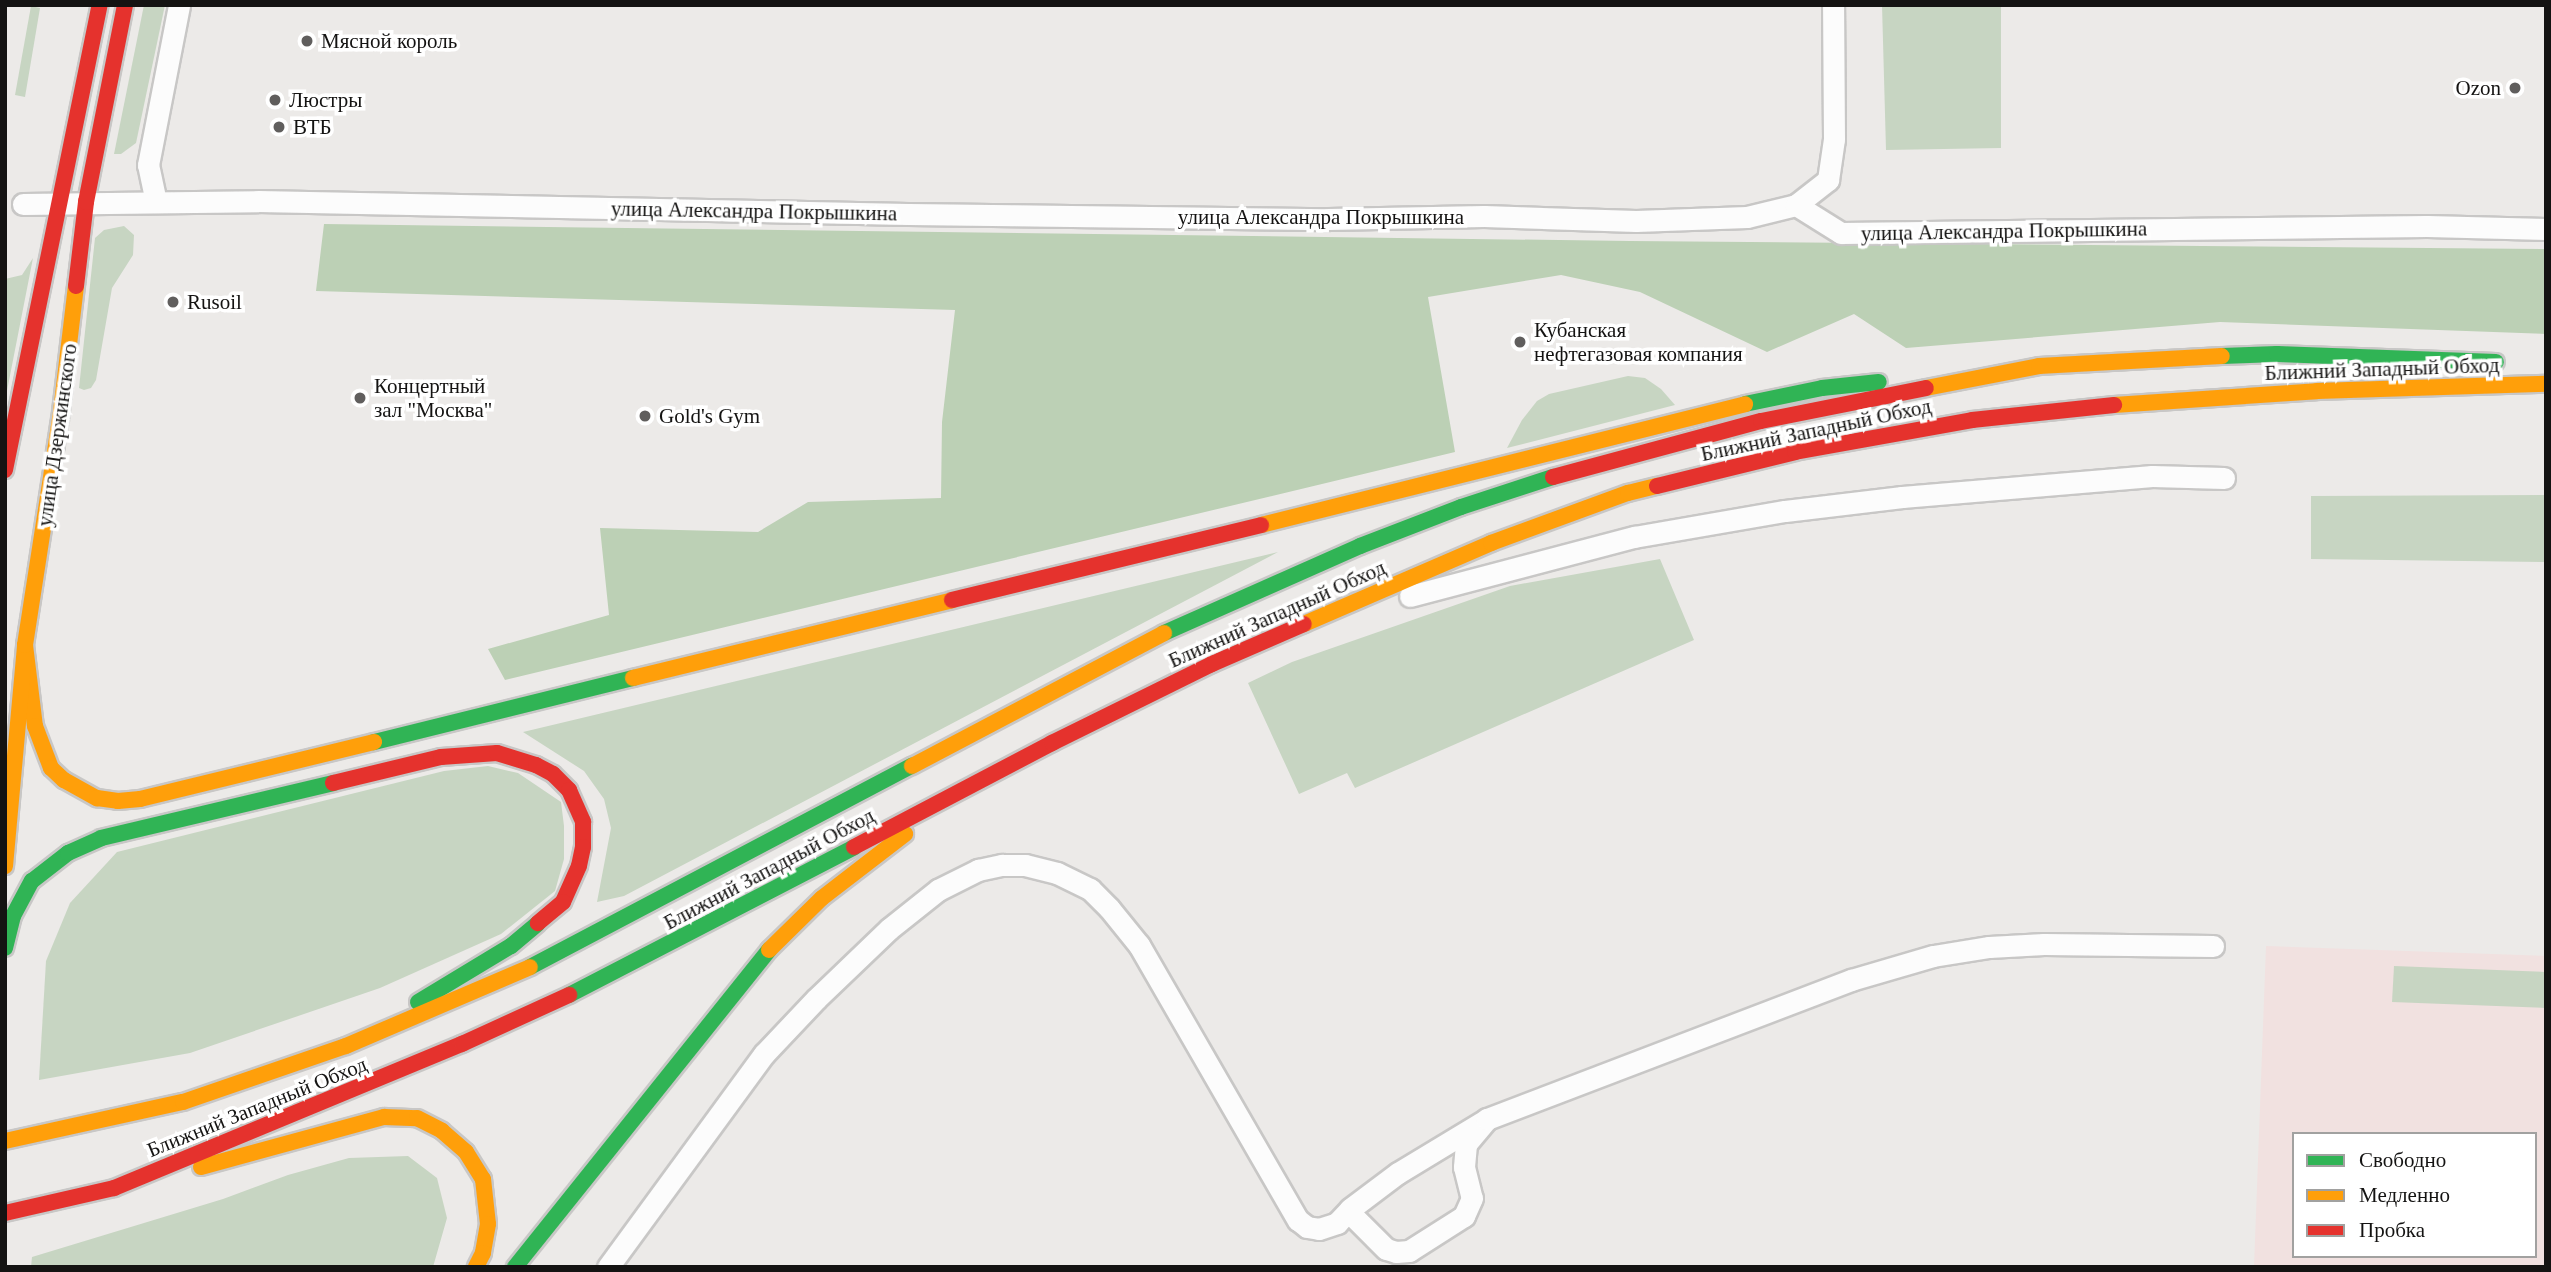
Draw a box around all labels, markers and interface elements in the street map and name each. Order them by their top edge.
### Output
place label: Мясной король [321,28,457,54]
marker: Мясной король [299,33,315,49]
place label: Ozon [2456,75,2501,101]
marker: Ozon [2507,80,2523,96]
place label: Люстры [289,87,362,113]
marker: Люстры [267,92,283,108]
place label: ВТБ [293,114,332,140]
marker: ВТБ [271,119,287,135]
street label: улица Александра Покрышкина [611,196,897,226]
street label: улица Александра Покрышкина [1178,204,1464,230]
street label: улица Александра Покрышкина [1861,216,2147,246]
place label: Rusoil [187,289,242,315]
marker: Rusoil [165,294,181,310]
place label: Кубанская нефтегазовая компания [1534,317,1743,367]
marker: Кубанская нефтегазовая компания [1512,334,1528,350]
street label: улица Дзержинского [32,342,82,528]
street label: Ближний Западный Обход [2264,352,2500,386]
place label: Концертный зал "Москва" [374,373,492,423]
marker: Концертный зал "Москва" [352,390,368,406]
street label: Ближний Западный Обход [1698,393,1934,467]
place label: Gold's Gym [659,403,760,429]
marker: Gold's Gym [637,408,653,424]
street label: Ближний Западный Обход [1165,555,1389,673]
street label: Ближний Западный Обход [659,803,879,935]
street label: Ближний Западный Обход [143,1051,371,1163]
legend [2292,1132,2537,1258]
text: Свободно [2359,1148,2446,1172]
text: Медленно [2359,1183,2450,1207]
text: Пробка [2359,1218,2425,1242]

